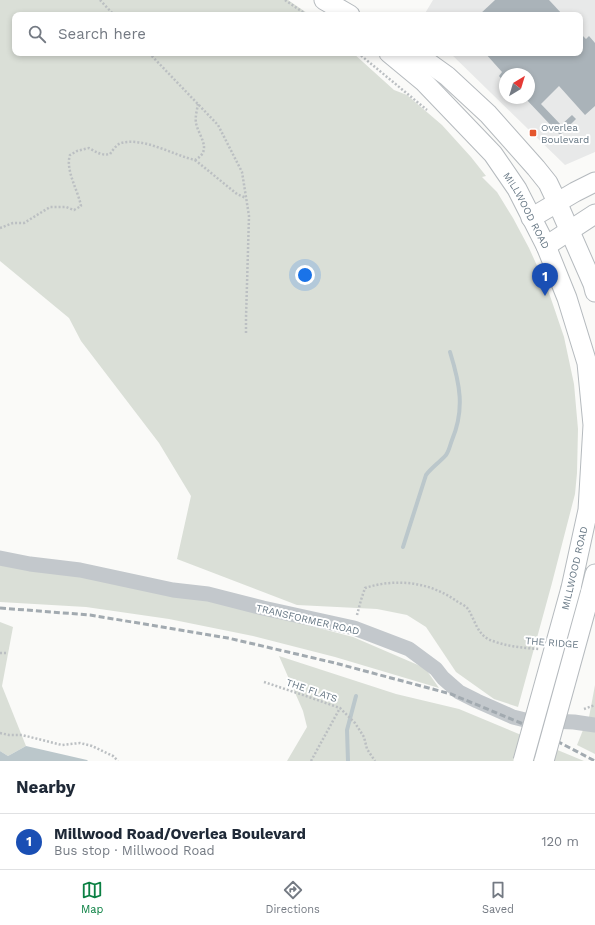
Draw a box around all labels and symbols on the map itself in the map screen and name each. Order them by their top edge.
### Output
north arrow [499,68,535,104]
place label: Overlea Boulevard [541,122,589,145]
marker: Overlea Boulevard [528,128,538,138]
street label: MILLWOOD ROAD [501,170,551,251]
pin: 1 [532,263,558,296]
your location [295,265,315,285]
street label: MILLWOOD ROAD [560,525,589,611]
street label: TRANSFORMER ROAD [255,602,361,637]
street label: THE RIDGE [525,635,579,650]
street label: THE FLATS [285,677,339,704]

